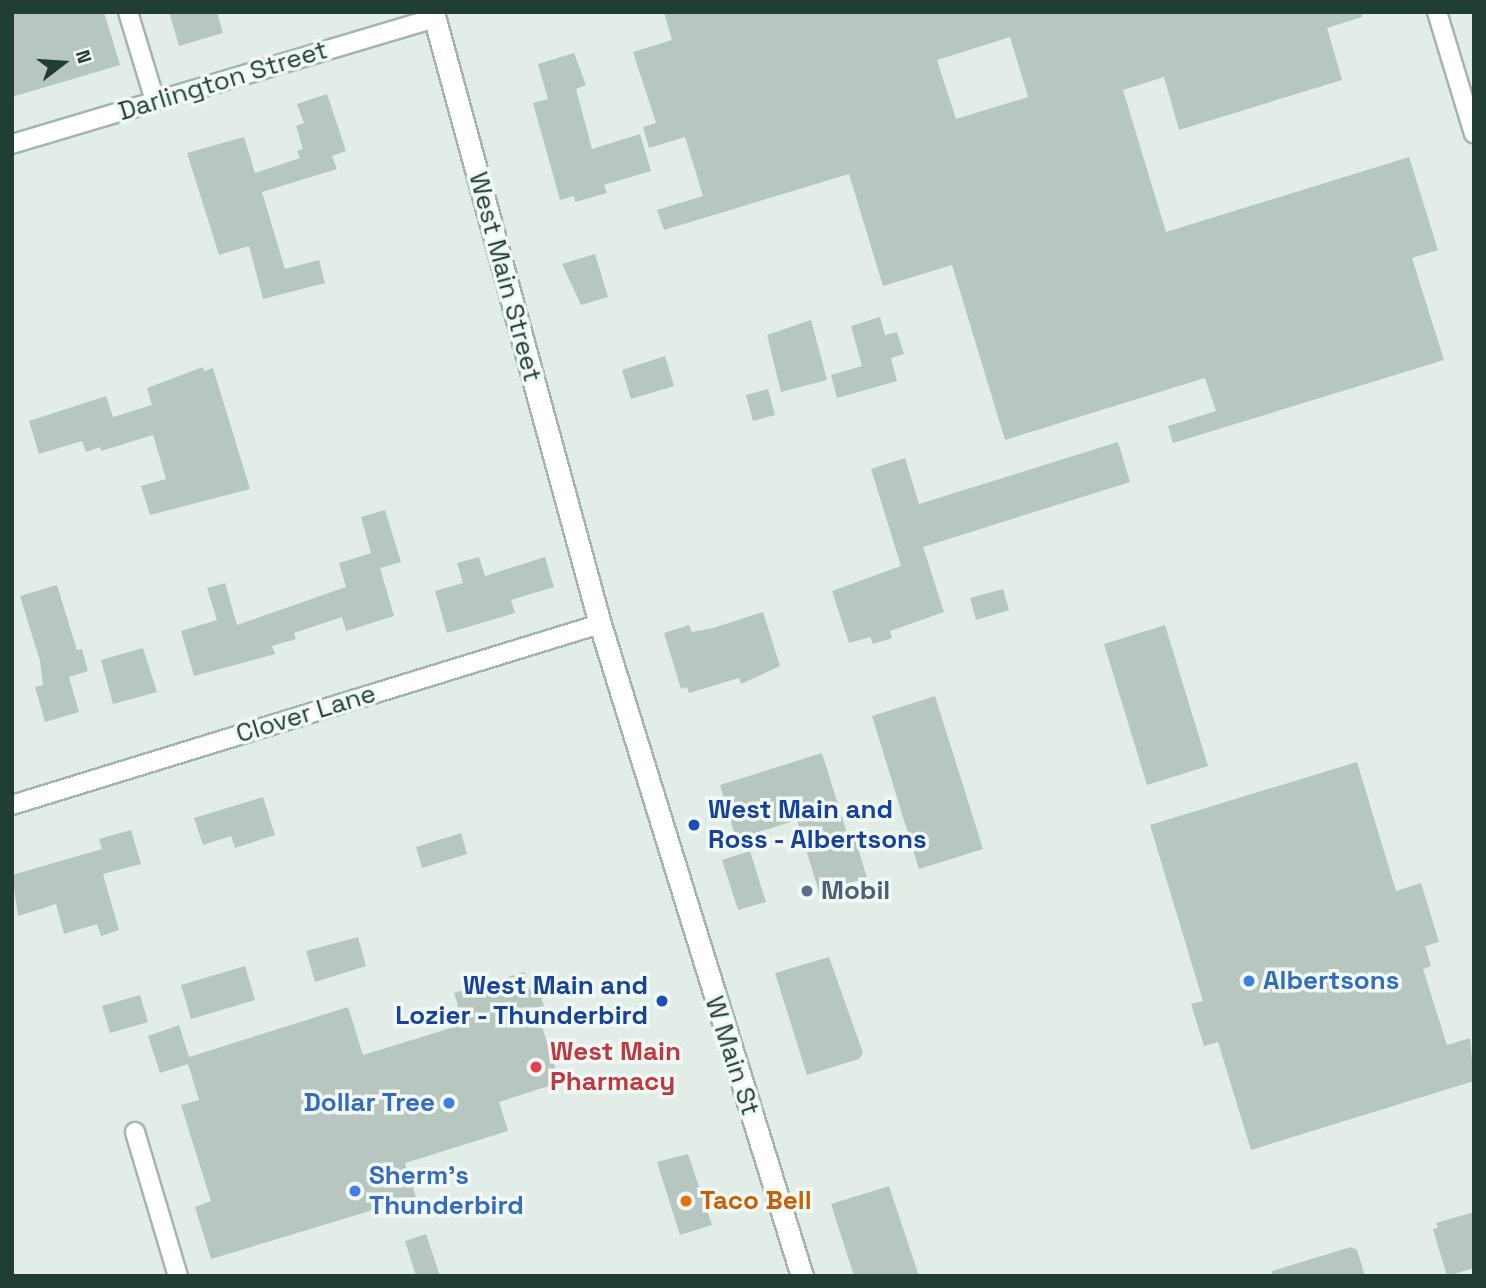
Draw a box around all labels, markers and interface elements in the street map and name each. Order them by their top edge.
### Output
north arrow [28,28,98,98]
street label: Darlington Street [115,34,331,128]
text: N [70,47,97,66]
street label: West Main Street [462,169,548,385]
street label: Clover Lane [232,678,380,750]
place label: West Main and Ross - Albertsons [708,794,928,856]
marker: West Main and Ross - Albertsons [686,817,702,833]
place label: Mobil [821,875,890,907]
marker: Mobil [799,883,815,899]
place label: Albertsons [1263,965,1399,997]
place label: West Main and Lozier - Thunderbird [393,970,648,1032]
marker: Albertsons [1241,973,1257,989]
street label: W Main St [698,992,766,1120]
marker: West Main and Lozier - Thunderbird [654,993,670,1009]
place label: West Main Pharmacy [550,1036,681,1098]
marker: West Main Pharmacy [528,1059,544,1075]
place label: Dollar Tree [303,1087,435,1119]
marker: Dollar Tree [441,1095,457,1111]
place label: Sherm's Thunderbird [369,1160,524,1222]
marker: Sherm's Thunderbird [347,1183,363,1199]
place label: Taco Bell [700,1185,812,1217]
marker: Taco Bell [678,1193,694,1209]

